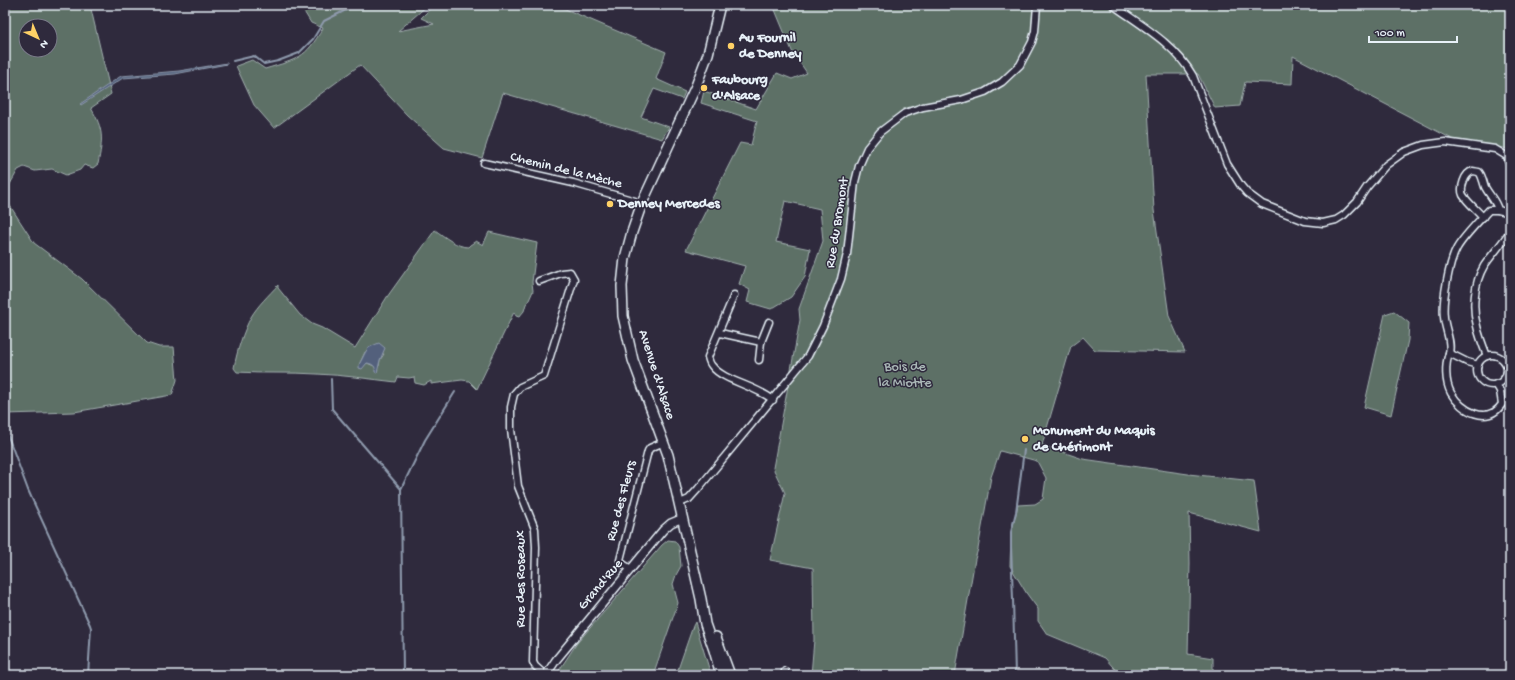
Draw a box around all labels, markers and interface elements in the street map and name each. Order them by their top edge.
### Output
north arrow [18,18,58,58]
scale bar [1369,18,1457,44]
text: 100 m [1374,27,1405,41]
place label: Au Fournil de Denney [738,30,802,63]
text: N [37,37,50,51]
marker: Au Fournil de Denney [726,41,736,51]
place label: Faubourg d'Alsace [711,72,768,105]
marker: Faubourg d'Alsace [699,83,709,93]
street label: Chemin de la Mèche [508,149,624,193]
street label: Rue du Bromont [822,175,854,270]
place label: Denney Mercedes [616,196,720,213]
marker: Denney Mercedes [605,199,615,209]
street label: Avenue d'Alsace [633,328,679,423]
park label: Bois de la Miotte [879,359,932,392]
place label: Monument du Maquis de Chérimont [1033,423,1156,456]
marker: Monument du Maquis de Chérimont [1020,434,1030,444]
street label: Rue des Fleurs [603,458,641,543]
street label: Rue des Roseaux [513,530,530,628]
street label: Grand'Rue [575,556,628,614]

